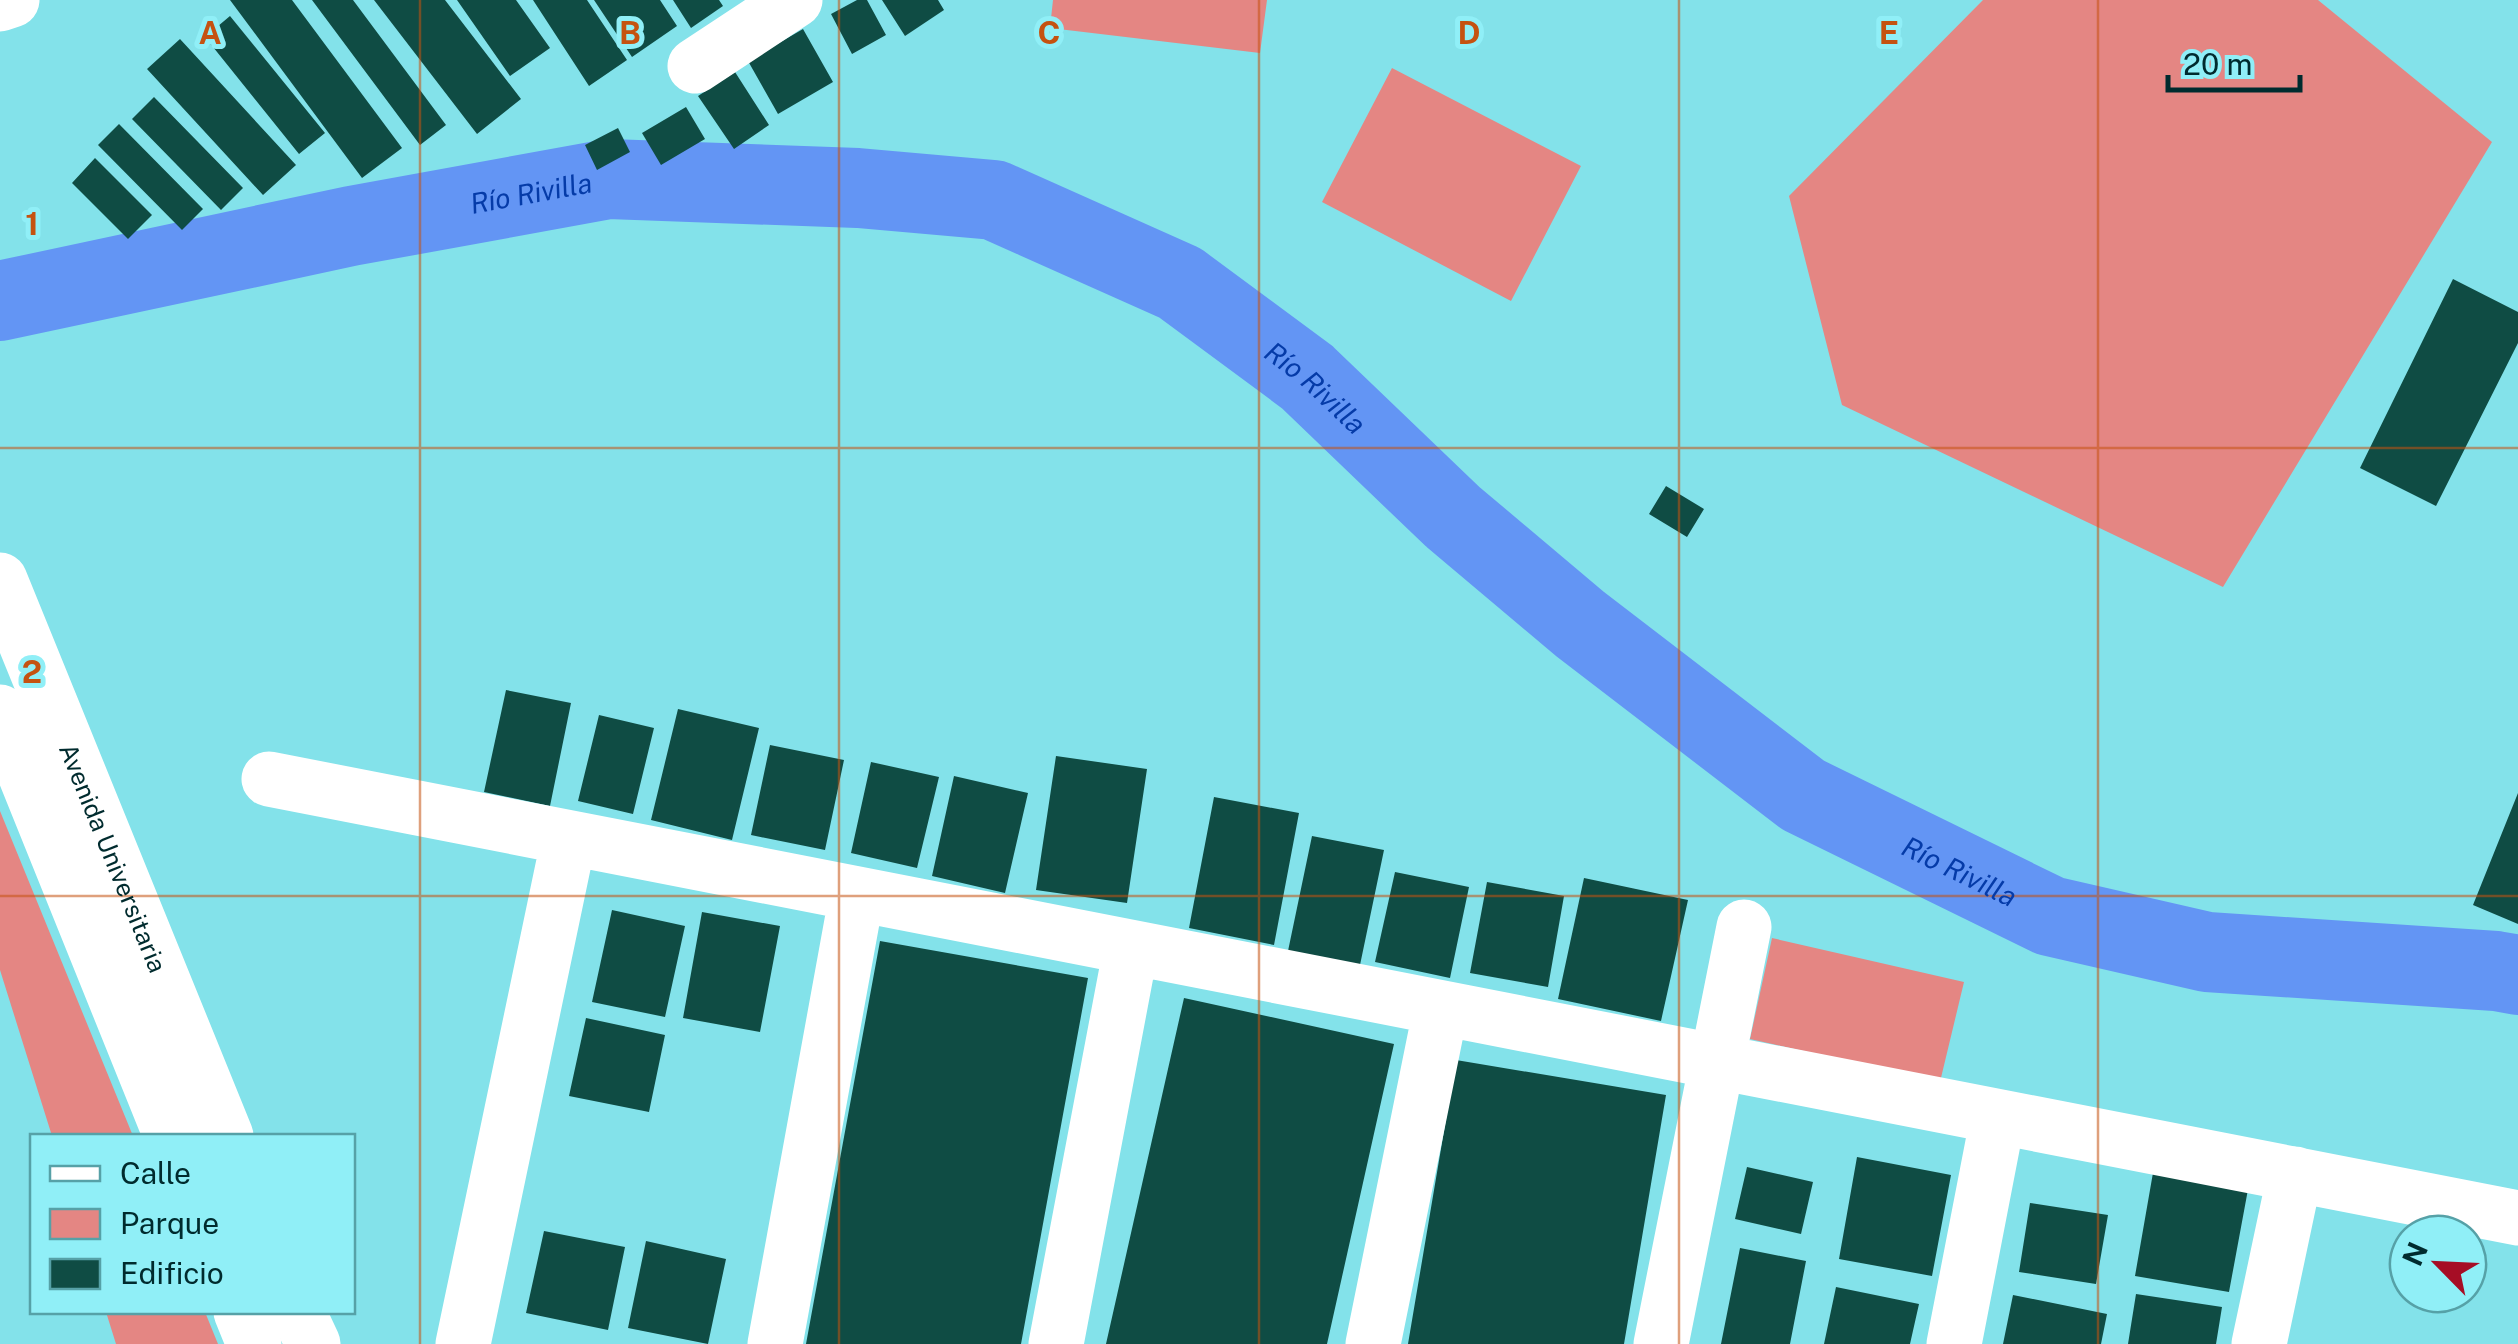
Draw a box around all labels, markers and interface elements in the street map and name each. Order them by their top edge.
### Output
text: A [198,14,222,51]
text: B [619,14,641,51]
text: C [1038,14,1060,51]
text: D [1457,14,1481,51]
text: E [1879,14,1899,51]
scale bar [2168,30,2300,92]
text: 20 m [2183,46,2252,82]
water label: Río Rivilla [467,165,595,220]
text: 1 [25,205,39,242]
water label: Río Rivilla [1259,335,1373,441]
text: 2 [22,653,42,690]
street label: Avenida Universitaria [53,739,173,977]
water label: Río Rivilla [1897,829,2022,913]
legend [30,1134,355,1314]
text: Calle [120,1155,191,1191]
text: Parque [120,1205,219,1241]
north arrow [2388,1214,2488,1314]
text: N [2395,1237,2434,1270]
text: Edificio [120,1255,224,1291]

